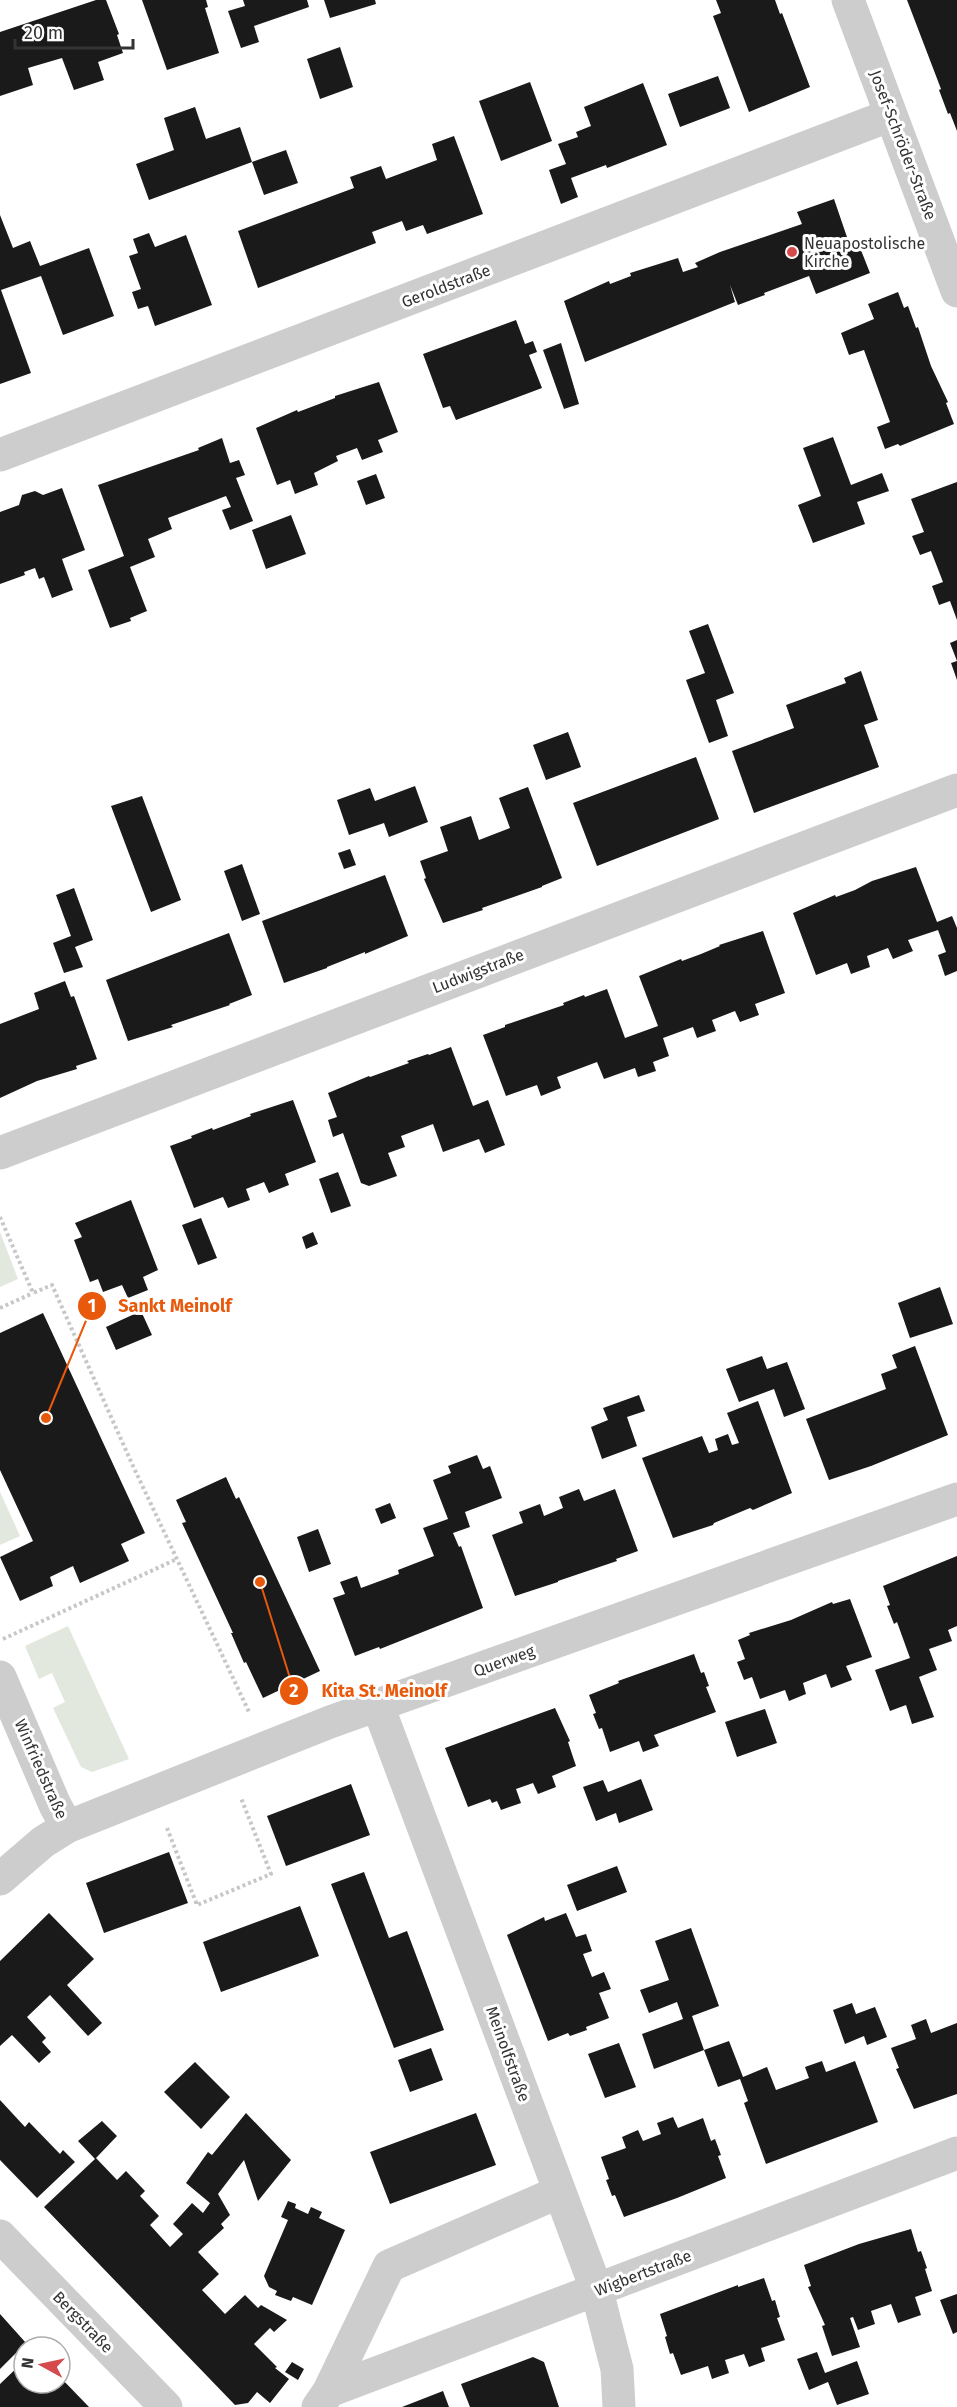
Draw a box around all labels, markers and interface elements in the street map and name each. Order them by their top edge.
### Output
scale bar [15,12,134,50]
text: 20 m [24,22,63,44]
street label: Josef-Schröder-Straße [866,67,940,223]
place label: Neuapostolische Kirche [804,234,925,271]
marker: Neuapostolische Kirche [785,245,799,259]
street label: Geroldstraße [399,260,493,312]
street label: Ludwigstraße [430,945,526,997]
callout: Sankt Meinolf [77,1288,244,1324]
text: 1 [88,1295,96,1317]
text: Sankt Meinolf [118,1295,233,1317]
street label: Querweg [471,1641,538,1681]
callout: Kita St. Meinolf [279,1673,459,1709]
text: 2 [289,1680,299,1702]
text: Kita St. Meinolf [321,1680,448,1702]
street label: Winfriedstraße [11,1716,71,1822]
street label: Meinolfstraße [482,2004,534,2104]
street label: Wigbertstraße [592,2246,694,2300]
street label: Bergstraße [49,2287,117,2357]
north arrow [12,2335,72,2395]
text: N [17,2356,38,2370]

